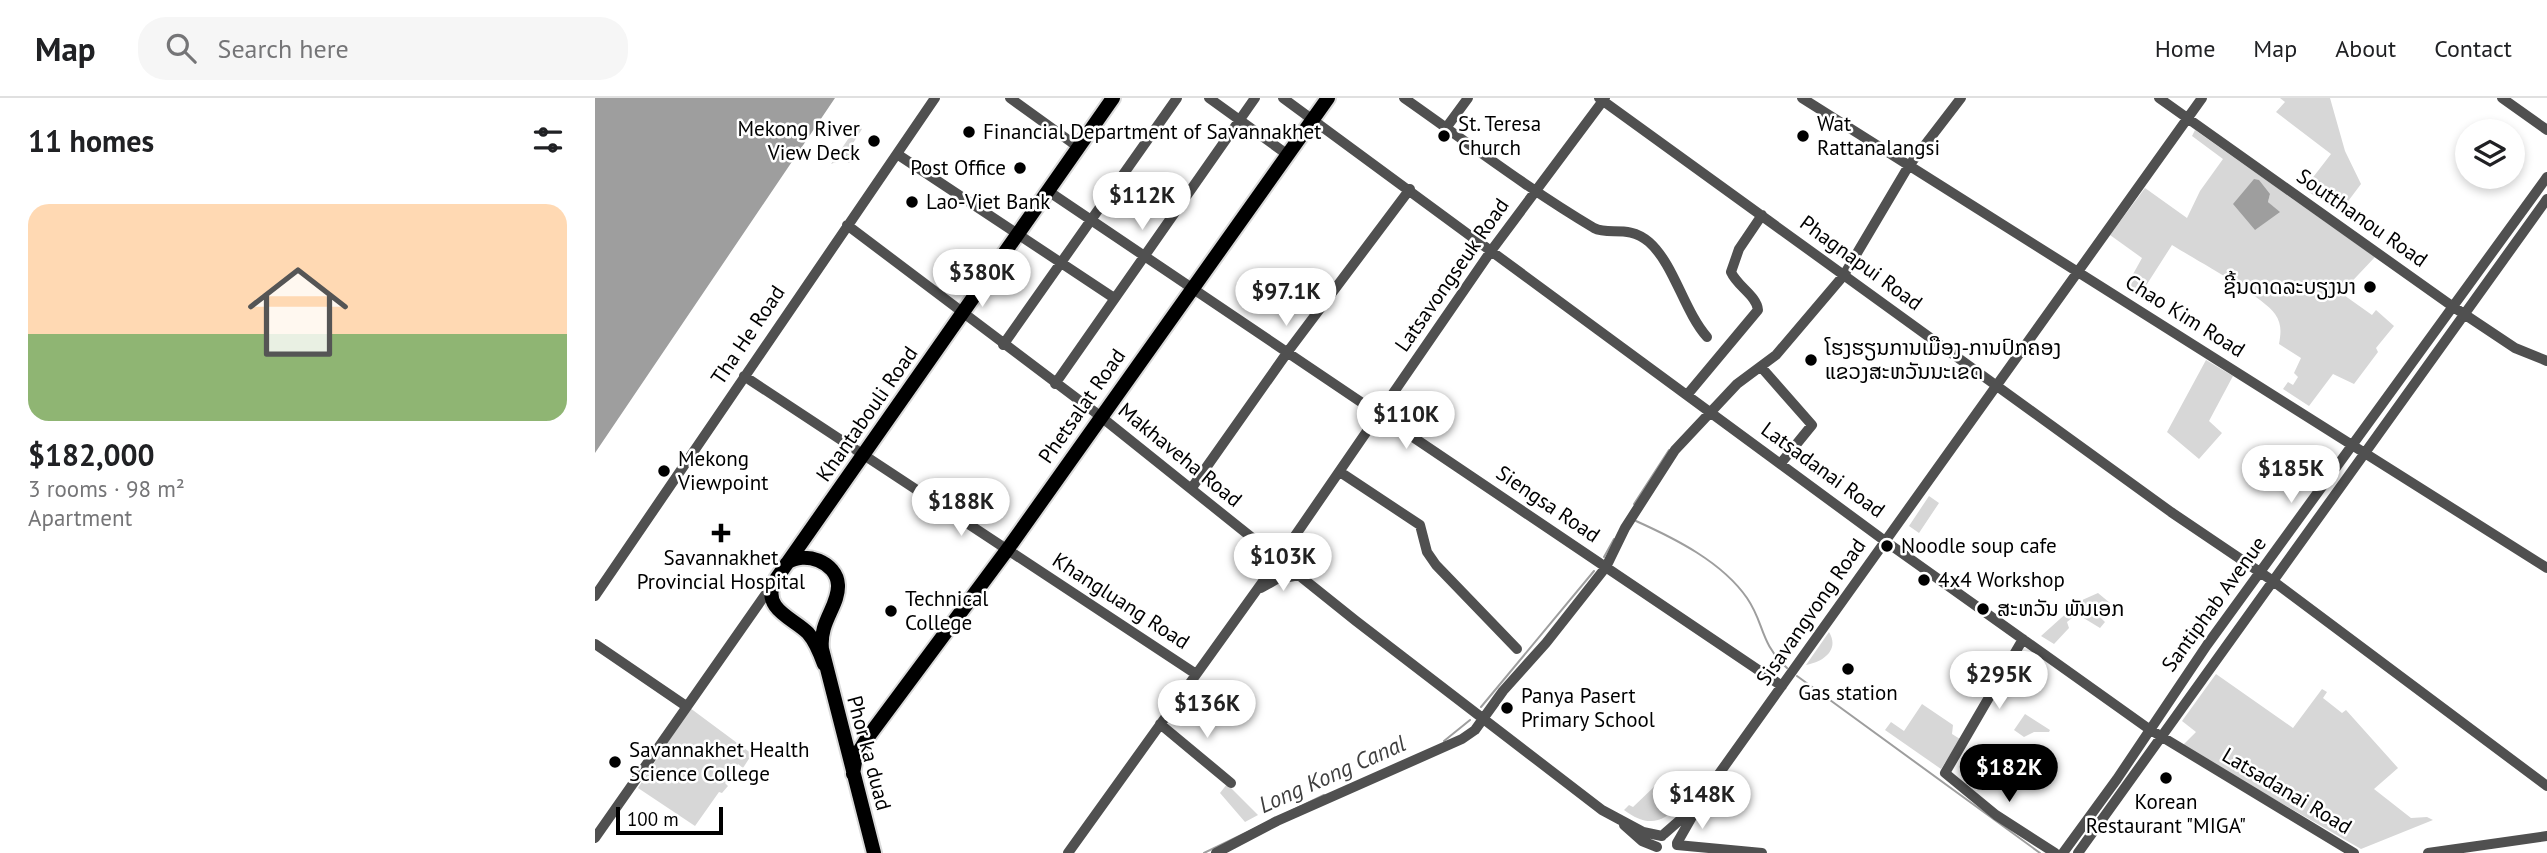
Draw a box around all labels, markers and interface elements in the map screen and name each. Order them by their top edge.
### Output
search box [138,17,628,80]
text: Map [35,27,96,70]
icon: search [162,29,200,67]
text: Search here [218,32,349,65]
text: Home [2155,33,2215,64]
text: Map [2253,33,2297,64]
text: About [2335,33,2396,64]
text: Contact [2434,33,2512,64]
place label: St. Teresa Church [1458,110,1541,161]
place label: Wat Rattanalangsi [1817,110,1940,161]
place label: Mekong River View Deck [737,115,860,166]
place label: Financial Department of Savannakhet [983,118,1321,145]
map controls [2455,119,2525,189]
button: layers [2455,119,2525,189]
text: 11 homes [28,121,154,160]
icon: filters [529,121,567,159]
marker: Financial Department of Savannakhet [961,124,977,140]
marker: St. Teresa Church [1436,128,1452,144]
marker: Wat Rattanalangsi [1795,128,1811,144]
marker: Mekong River View Deck [866,133,882,149]
place label: Post Office [910,154,1006,181]
marker: Post Office [1012,160,1028,176]
street label: Soutthanou Road [2291,162,2433,273]
pin: $112K [1093,172,1191,232]
text: $112K [1109,180,1175,209]
place label: Lao-Viet Bank [926,188,1050,215]
street label: Latsavongseuk Road [1388,193,1515,357]
marker: Lao-Viet Bank [904,194,920,210]
street label: Phagnapui Road [1795,209,1928,316]
icon: home [235,249,361,375]
pin: $380K [933,250,1031,309]
text: $380K [949,257,1015,286]
pin: $97.1K [1229,268,1343,328]
street label: Chao Kim Road [2120,268,2250,363]
place label: ຊີ້ນດາດລະບຽງນາ [2223,270,2356,300]
text: $97.1K [1251,276,1321,305]
marker: ຊີ້ນດາດລະບຽງນາ [2362,279,2378,295]
street label: Tha He Road [705,280,791,390]
place label: ໂຮງຮຽນການເມືອງ-ການປົກຄອງ ແຂວງສະຫວັນນະເຂດ [1824,334,2061,385]
street label: Khantabouli Road [810,341,923,487]
street label: Phetsalat Road [1032,343,1131,468]
marker: ໂຮງຮຽນການເມືອງ-ການປົກຄອງ ແຂວງສະຫວັນນະເຂດ [1803,352,1819,368]
pin: $110K [1357,392,1455,451]
street label: Makhaveha Road [1113,396,1248,513]
text: $110K [1373,399,1439,428]
street label: Latsadanai Road [1756,416,1891,524]
text: $182,000 [28,435,155,474]
place label: Mekong Viewpoint [677,445,768,496]
pin: $185K [2242,446,2340,505]
text: $185K [2258,453,2324,482]
street label: Siengsa Road [1491,459,1605,548]
marker: Mekong Viewpoint [656,463,672,479]
text: 3 rooms · 98 m² [28,474,185,503]
pin: $188K [912,478,1010,538]
text: $188K [928,486,994,515]
text: Apartment [28,503,132,532]
marker: Savannakhet Provincial Hospital [711,523,731,543]
street label: Santiphab Avenue [2155,531,2272,677]
place label: Noodle soup cafe [1901,532,2057,559]
pin: $103K [1234,533,1332,593]
street label: Sisavangvong Road [1750,533,1871,690]
marker: Noodle soup cafe [1879,538,1895,554]
text: $103K [1250,541,1316,570]
place label: Savannakhet Provincial Hospital [637,544,805,595]
street label: Khangluang Road [1048,546,1195,655]
place label: 4x4 Workshop [1938,566,2065,593]
marker: 4x4 Workshop [1916,572,1932,588]
place label: Technical College [905,585,989,636]
place label: ສະຫວັນ ພັນເອກ [1997,595,2124,622]
marker: ສະຫວັນ ພັນເອກ [1975,601,1991,617]
marker: Technical College [883,603,899,619]
pin: $295K [1950,652,2048,711]
text: $295K [1966,659,2032,688]
marker: Gas station [1840,661,1856,677]
place label: Gas station [1798,679,1898,706]
pin: $136K [1158,680,1256,740]
place label: Panya Pasert Primary School [1521,682,1655,733]
text: $136K [1174,688,1240,717]
street label: Phor ka duad [841,693,898,813]
marker: Panya Pasert Primary School [1499,700,1515,716]
water label: Long Kong Canal [1254,728,1410,819]
place label: Savannakhet Health Science College [629,736,809,787]
street label: Latsadanai Road [2217,741,2357,840]
pin: $182K [1960,744,2058,804]
text: $182K [1976,752,2042,781]
marker: Savannakhet Health Science College [607,754,623,770]
marker: Korean Restaurant "MIGA" [2158,770,2174,786]
pin: $148K [1653,772,1751,831]
text: $148K [1669,779,1735,808]
place label: Korean Restaurant "MIGA" [2086,788,2246,839]
scale bar [616,804,723,836]
text: 100 m [627,807,679,831]

